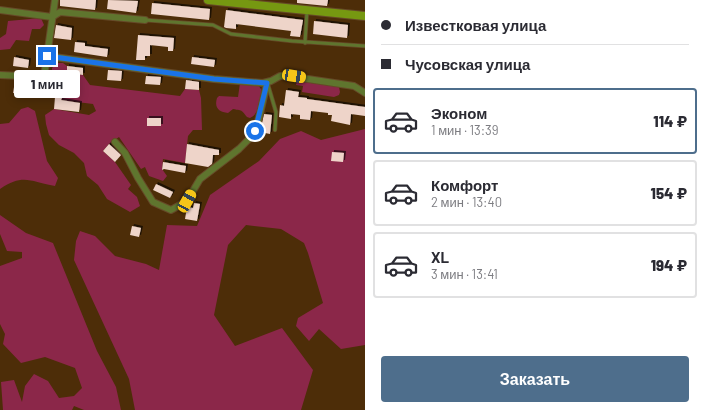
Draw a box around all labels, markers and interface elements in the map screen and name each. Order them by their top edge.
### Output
text: Известковая улица [405,16,546,34]
route end [38,47,56,65]
text: Чусовская улица [405,55,530,73]
car [281,68,307,84]
callout: 1 мин [14,70,80,98]
text: 1 мин [31,76,63,92]
icon: car [383,103,419,139]
text: Эконом [431,104,487,122]
text: 114 ₽ [653,112,687,130]
route start [246,122,264,140]
text: 1 мин · 13:39 [431,122,499,138]
icon: car [383,175,419,211]
text: Комфорт [431,176,498,194]
text: 154 ₽ [651,184,687,202]
car [176,188,198,214]
text: 2 мин · 13:40 [431,194,502,210]
icon: car [383,247,419,283]
text: XL [431,248,449,266]
text: 194 ₽ [651,256,687,274]
text: 3 мин · 13:41 [431,266,498,282]
button: Заказать [381,356,689,402]

